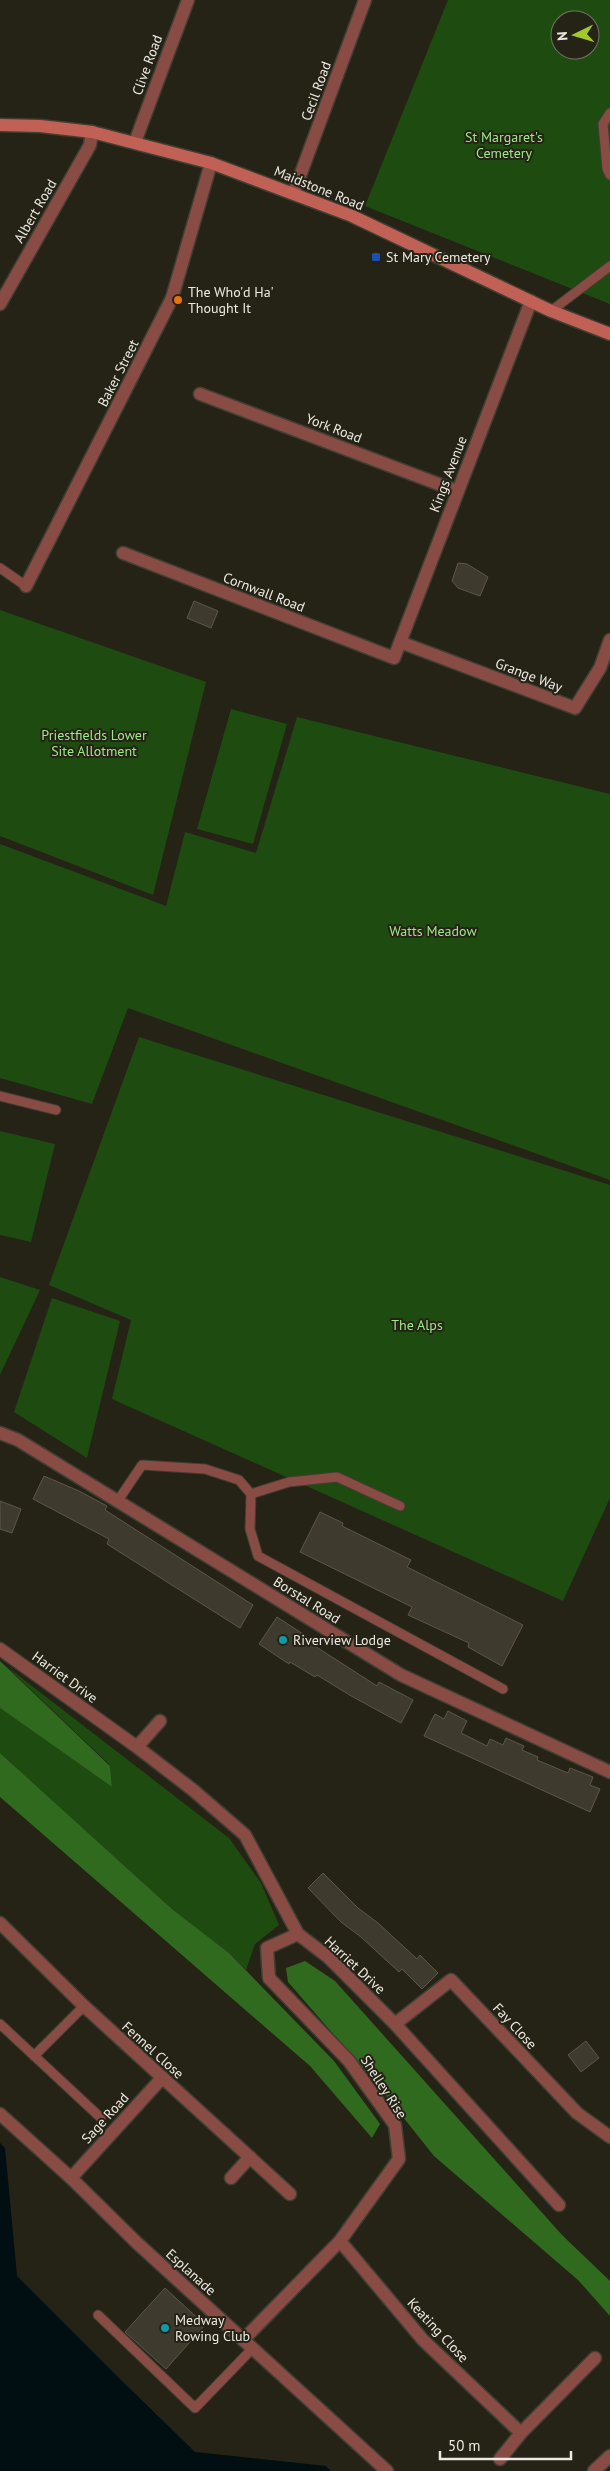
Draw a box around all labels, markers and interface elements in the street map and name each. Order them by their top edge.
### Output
north arrow [550,10,600,60]
text: N [553,31,571,42]
street label: Clive Road [128,32,166,98]
street label: Cecil Road [297,59,335,123]
park label: St Margaret's Cemetery [465,128,543,162]
street label: Maidstone Road [271,162,367,214]
street label: Albert Road [10,176,60,246]
place label: St Mary Cemetery [386,248,491,266]
marker: St Mary Cemetery [370,251,382,263]
place label: The Who'd Ha' Thought It [188,283,274,317]
marker: The Who'd Ha' Thought It [172,294,184,306]
street label: Baker Street [93,336,143,410]
street label: York Road [303,409,365,447]
street label: Kings Avenue [425,433,471,515]
street label: Cornwall Road [221,568,307,616]
street label: Grange Way [493,654,566,696]
park label: Priestfields Lower Site Allotment [41,726,147,760]
park label: Watts Meadow [389,922,477,940]
park label: The Alps [391,1316,443,1334]
street label: Borstal Road [270,1572,344,1628]
place label: Riverview Lodge [293,1631,391,1649]
marker: Riverview Lodge [277,1634,289,1646]
street label: Harriet Drive [29,1647,101,1707]
street label: Harriet Drive [321,1932,389,1998]
street label: Fay Close [489,1999,541,2053]
street label: Fennel Close [118,2017,188,2083]
street label: Shelley Rise [357,2052,411,2122]
street label: Sage Road [77,2089,133,2147]
street label: Esplanade [162,2245,220,2299]
street label: Keating Close [403,2294,473,2366]
place label: Medway Rowing Club [175,2311,250,2345]
marker: Medway Rowing Club [159,2322,171,2334]
scale bar [440,2428,571,2460]
text: 50 m [448,2436,481,2455]

